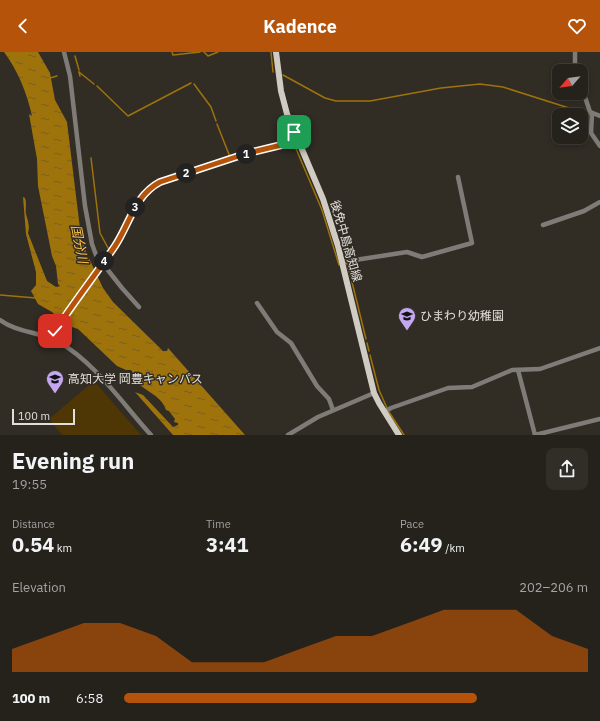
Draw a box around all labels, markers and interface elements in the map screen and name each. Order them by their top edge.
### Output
icon: back [12,15,34,37]
text: Kadence [263,15,337,38]
icon: heart [566,15,588,37]
north arrow [552,64,588,100]
map controls [552,64,588,144]
button: layers [552,108,588,144]
pin [277,115,311,149]
icon: arrive [283,121,305,143]
pin: 1 [236,144,256,164]
text: 1 [243,147,249,161]
pin: 2 [176,163,196,183]
text: 2 [183,166,189,180]
pin: 3 [125,197,145,217]
street label: 後免中島高知線 [328,198,365,283]
text: 3 [132,200,138,214]
water label: 国分川 [67,223,92,267]
pin: 4 [94,251,114,271]
text: 4 [101,254,107,268]
school or university icon: ひまわり幼稚園 [397,306,417,331]
place label: ひまわり幼稚園 [420,308,504,323]
pin [38,314,72,348]
icon: check [44,320,66,342]
school or university icon: 高知大学 岡豊キャンパス [45,369,65,394]
place label: 高知大学 岡豊キャンパス [68,371,203,386]
scale bar [12,407,75,426]
text: 100 m [18,409,50,423]
text: Evening run [12,446,134,475]
button: share [546,448,588,490]
text: 19:55 [12,476,47,493]
text: Distance [12,517,55,531]
text: Time [206,517,231,531]
text: Pace [400,517,424,531]
text: 0.54 [12,531,54,558]
text: 3:41 [206,531,249,558]
text: 6:49 [400,531,443,558]
text: km [54,541,72,555]
text: /km [443,541,465,555]
text: Elevation [12,579,66,596]
text: 202–206 m [519,579,588,596]
text: 100 m [12,690,50,707]
text: 6:58 [76,690,103,707]

